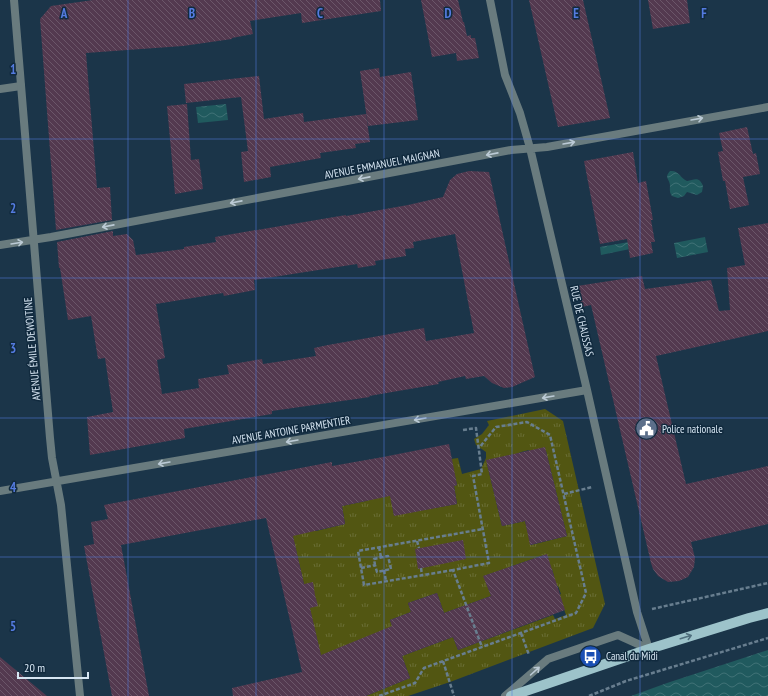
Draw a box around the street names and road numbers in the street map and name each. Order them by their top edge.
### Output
street label: AVENUE EMMANUEL MAIGNAN [323,146,441,182]
street label: RUE DE CHAUSSAS [567,284,597,358]
street label: AVENUE ÉMILE DEWOITINE [20,297,43,401]
street label: AVENUE ANTOINE PARMENTIER [231,413,351,447]

